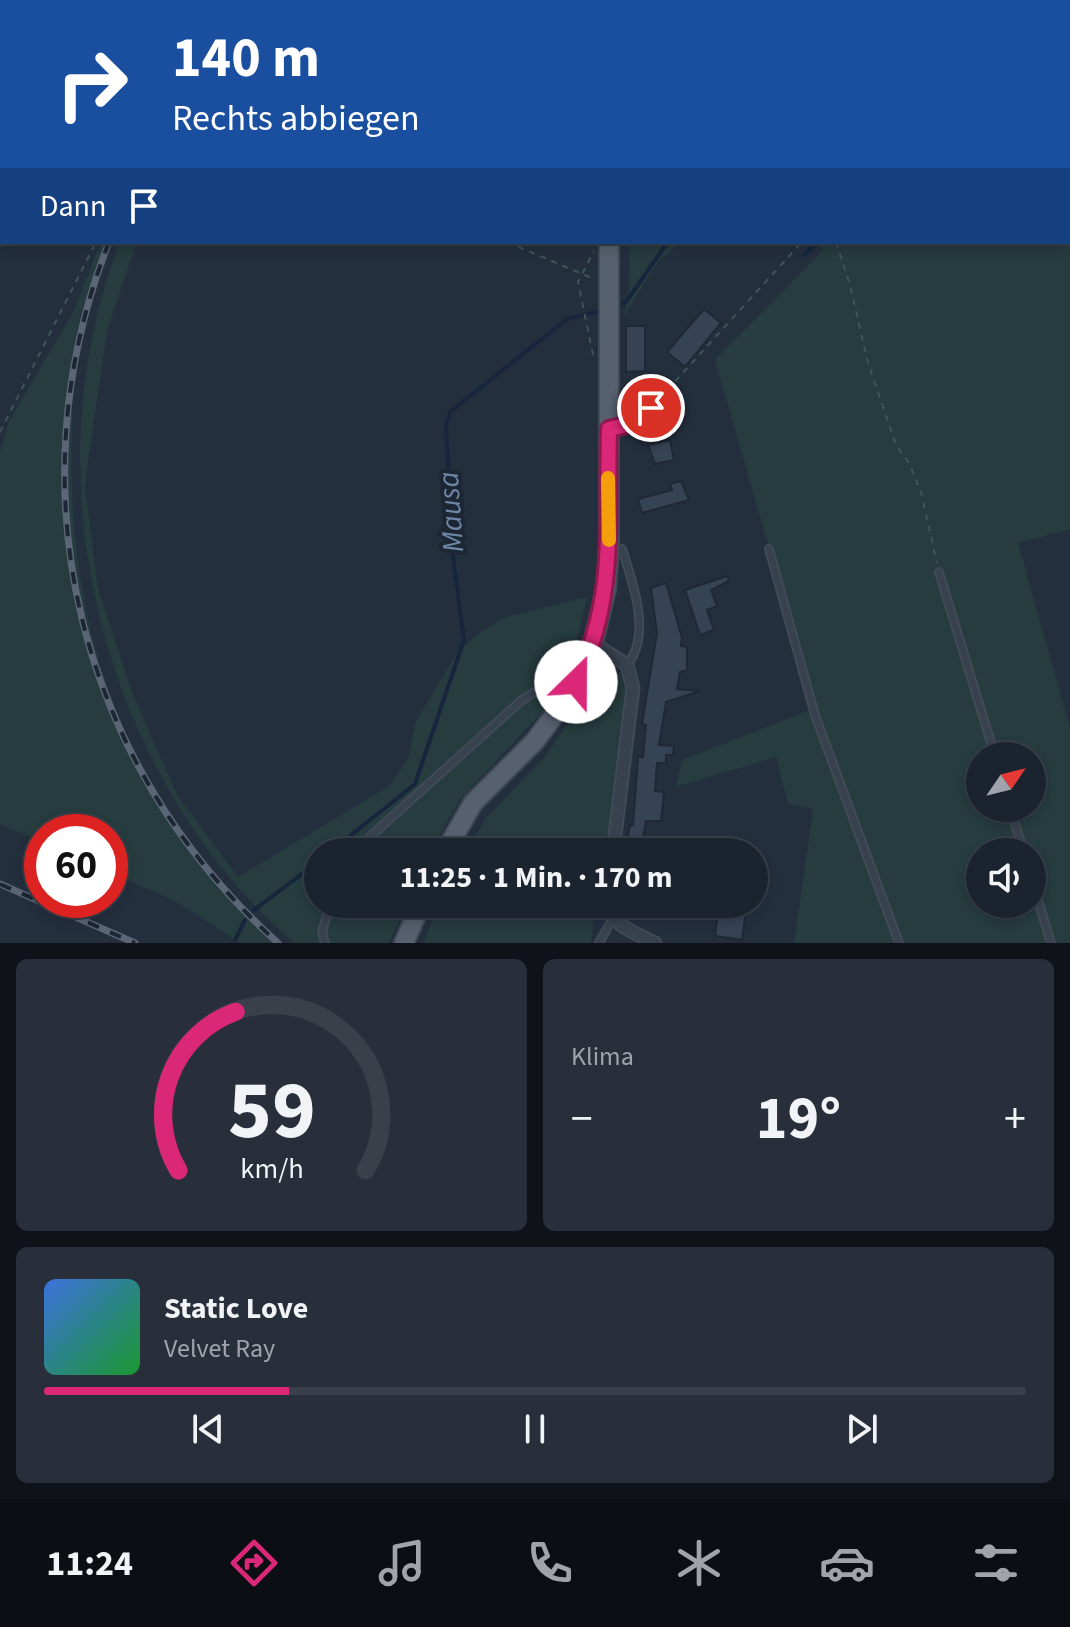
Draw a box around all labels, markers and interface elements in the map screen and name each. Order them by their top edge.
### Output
text: 140 m [172,19,320,98]
icon: right [40,32,144,136]
text: Rechts abbiegen [172,93,420,144]
icon: arrive [122,184,166,228]
text: Dann [40,185,106,228]
pin [617,374,685,442]
icon: arrive [629,386,673,430]
water label: Mausa [427,470,475,554]
position arrow [534,640,618,724]
north arrow [966,742,1046,822]
map controls [966,742,1046,918]
speed limit sign: 60 [24,814,128,918]
button: sound [966,838,1046,918]
text: 11:25 · 1 Min. · 170 m [400,856,672,899]
text: Klima [571,1038,634,1075]
text: 59 [228,1052,315,1170]
text: 19° [756,1077,841,1162]
text: − [571,1088,593,1151]
text: + [1004,1088,1026,1151]
text: km/h [240,1149,303,1189]
text: Static Love [164,1287,308,1330]
text: Velvet Ray [164,1330,275,1367]
icon: previous [186,1407,230,1451]
icon: pause [513,1407,557,1451]
icon: next [840,1407,884,1451]
icon: directions [226,1535,282,1591]
icon: music [374,1535,430,1591]
icon: phone [522,1535,578,1591]
icon: climate [671,1535,727,1591]
icon: car [819,1535,875,1591]
icon: filters [968,1535,1024,1591]
text: 11:24 [46,1538,133,1589]

